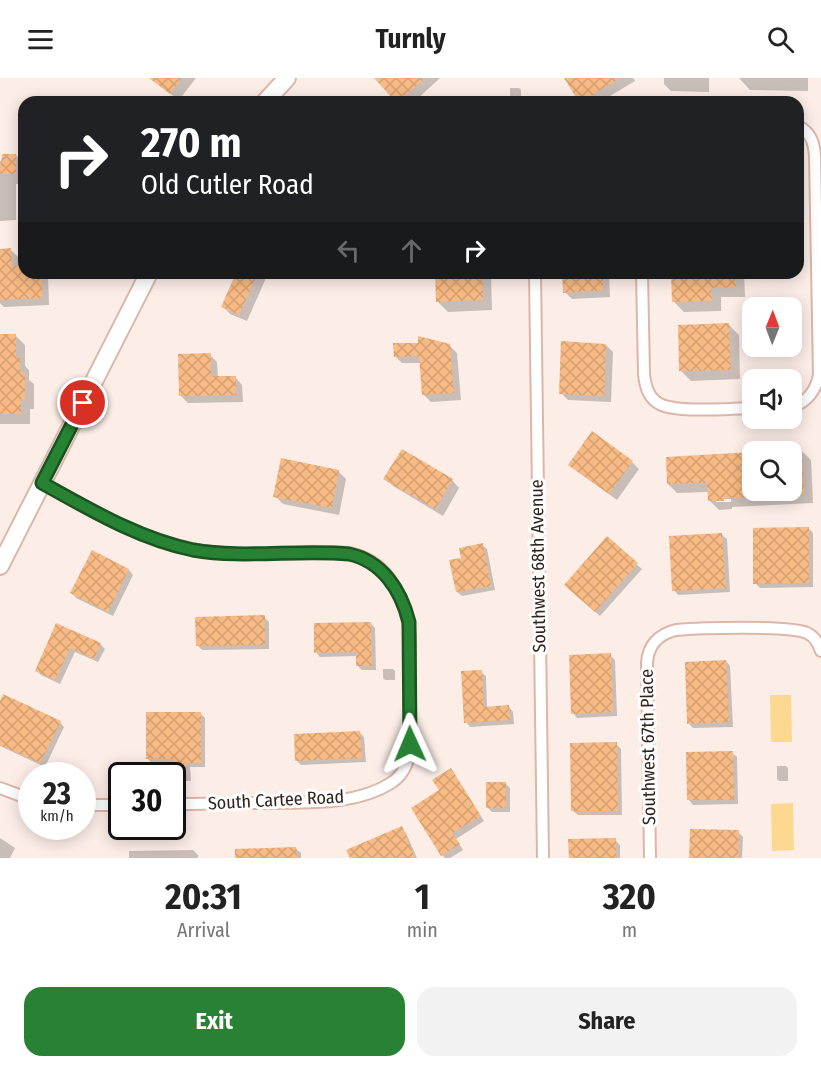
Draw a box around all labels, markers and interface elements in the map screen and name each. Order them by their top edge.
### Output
icon: menu [24,23,57,56]
text: Turnly [375,23,446,55]
icon: search [764,23,797,56]
text: 270 m [141,118,241,168]
icon: right [42,120,120,198]
text: Old Cutler Road [141,169,314,201]
icon: left [332,234,365,267]
icon: ahead [395,234,428,267]
icon: right [458,234,491,267]
north arrow [742,297,802,357]
map controls [742,297,802,501]
button: sound [742,369,802,429]
pin [57,377,108,428]
icon: arrive [66,386,99,419]
button: search [742,441,802,501]
street label: Southwest 68th Avenue [525,479,551,653]
street label: Southwest 67th Place [636,669,660,825]
position arrow [378,712,442,776]
speed limit sign: 30 [108,762,186,840]
text: 23 [43,776,71,812]
street label: South Cartee Road [207,785,345,815]
text: km/h [40,807,74,825]
text: 20:31 [165,875,242,919]
text: 1 [415,875,430,919]
text: 320 [603,875,656,919]
text: Arrival [177,918,230,942]
text: min [407,918,438,942]
text: m [622,918,637,942]
button: Exit [24,987,405,1056]
button: Share [417,987,797,1056]

